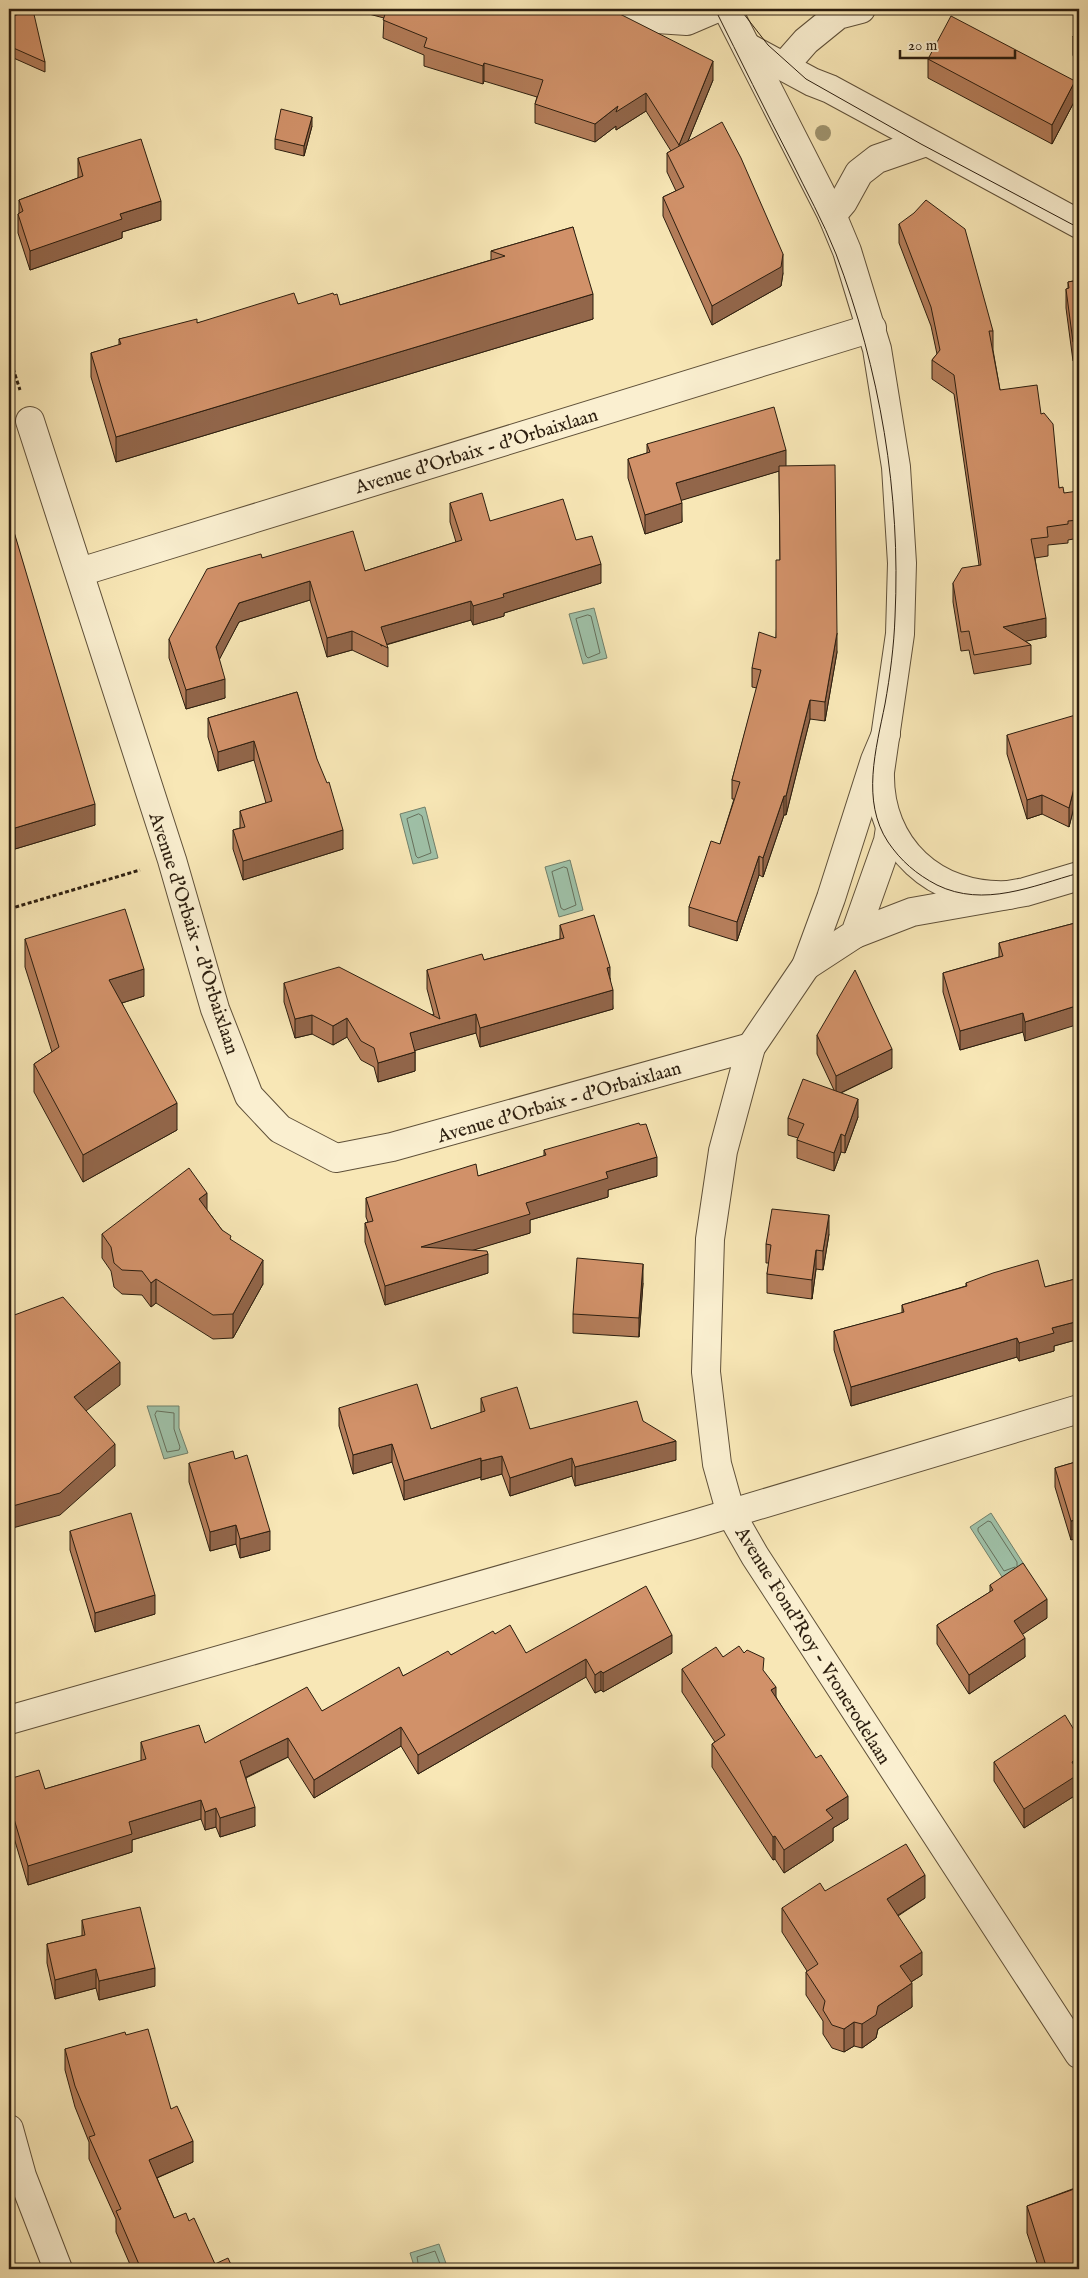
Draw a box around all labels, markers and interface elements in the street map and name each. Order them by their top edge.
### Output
scale bar [900,28,1016,60]
text: 20 m [908,36,938,55]
street label: Avenue d'Orbaix - d'Orbaixlaan [351,404,601,501]
street label: Avenue d'Orbaix - d'Orbaixlaan [142,809,244,1057]
street label: Avenue d'Orbaix - d'Orbaixlaan [434,1057,684,1150]
street label: Avenue Fond'Roy - Vronerodelaan [729,1522,896,1769]

